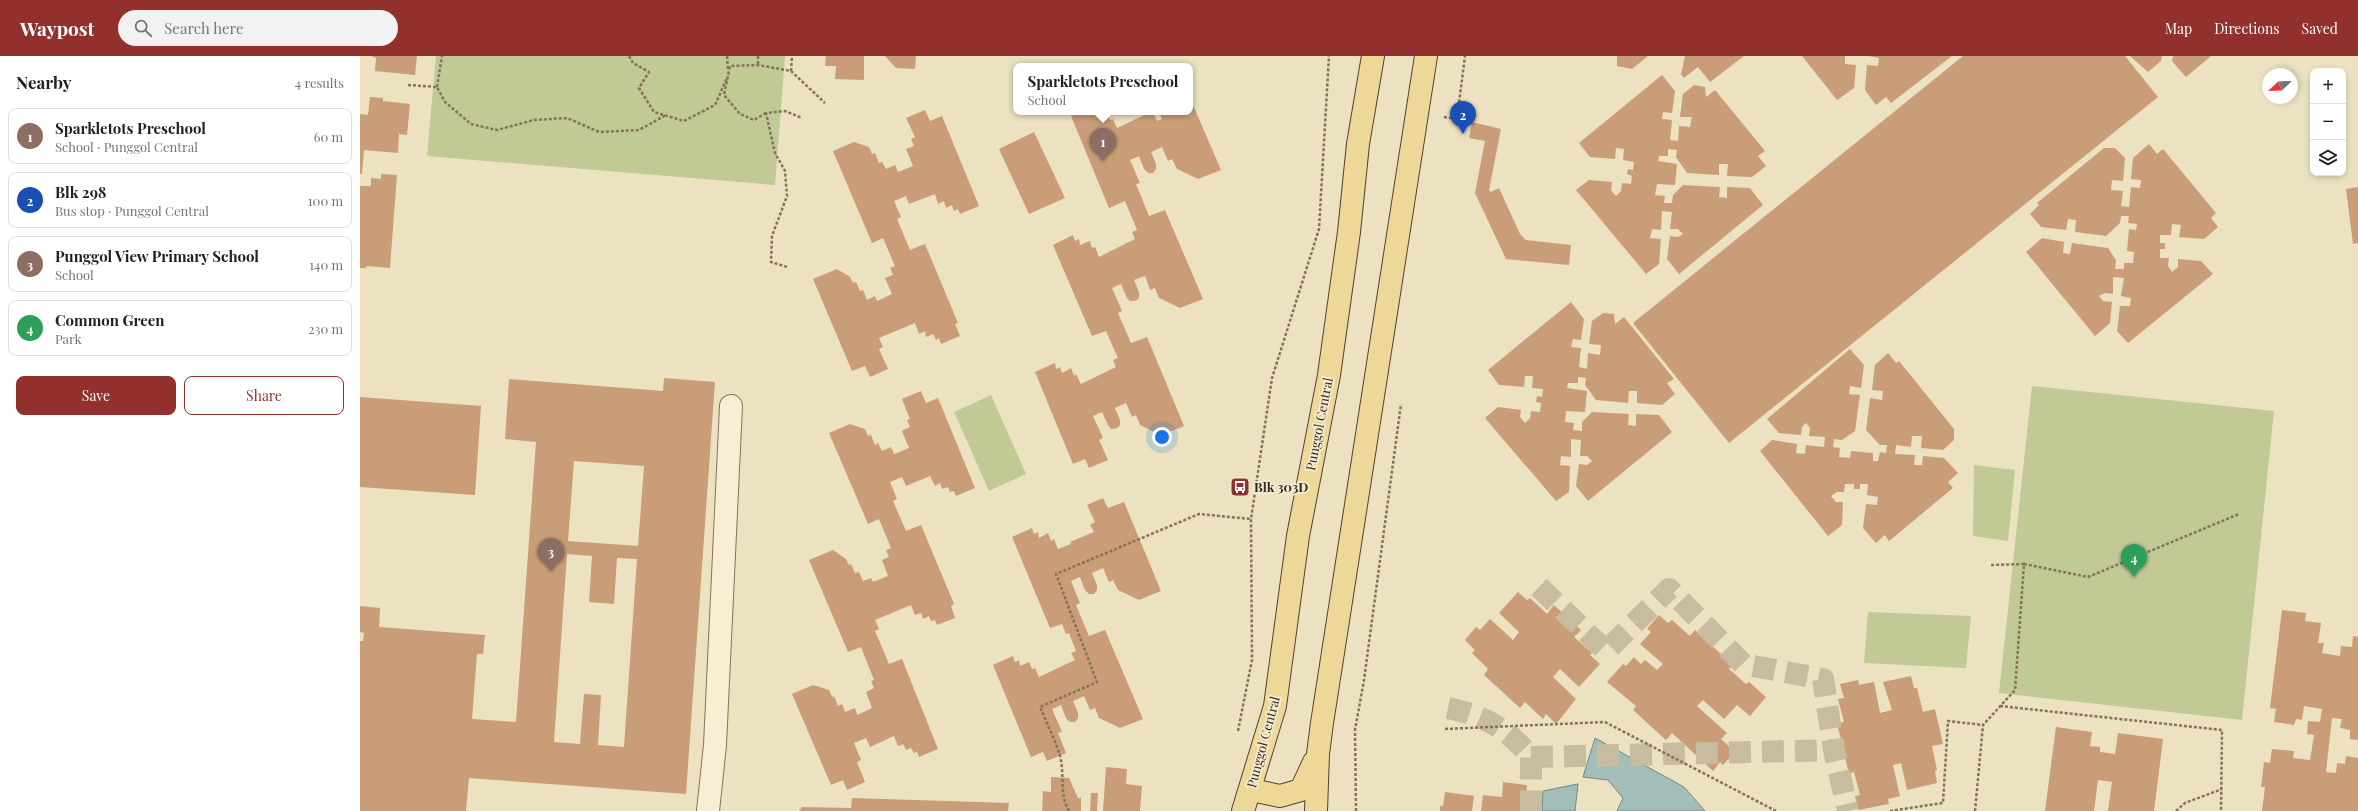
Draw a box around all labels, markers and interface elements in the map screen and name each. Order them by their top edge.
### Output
search box [118,10,398,46]
text: Waypost [20,15,94,41]
icon: search [132,17,154,39]
text: Search here [164,18,244,38]
text: Map [2165,19,2192,38]
text: Directions [2214,19,2280,38]
text: Saved [2302,19,2338,38]
popup [1013,63,1193,115]
north arrow [2262,68,2298,104]
map controls [2310,68,2346,176]
button: + [2310,68,2346,104]
text: Nearby [16,71,71,93]
text: Sparkletots Preschool [1028,71,1178,91]
text: 4 results [295,74,344,91]
text: School [1028,91,1066,108]
pin: 2 [1450,101,1476,134]
button: − [2310,104,2346,140]
text: Sparkletots Preschool [55,118,206,138]
text: 1 [28,128,32,145]
text: 60 m [314,128,343,145]
pin: 1 [1090,128,1116,161]
text: School · Punggol Central [55,138,198,155]
button: layers [2310,140,2346,176]
text: Blk 298 [55,182,106,202]
text: 2 [27,192,33,209]
text: 100 m [308,192,343,209]
text: Bus stop · Punggol Central [55,202,209,219]
text: Punggol View Primary School [55,246,259,266]
text: 3 [27,256,33,273]
text: 140 m [309,256,343,273]
text: School [55,266,94,283]
text: Common Green [55,310,164,330]
text: 4 [27,320,33,337]
text: 230 m [308,320,343,337]
text: Park [55,330,82,347]
button: Save [16,376,176,415]
button: Share [184,376,344,415]
street label: Punggol Central [1301,376,1336,472]
your location [1152,427,1172,447]
bus stop icon: Blk 303D [1229,476,1251,498]
place label: Blk 303D [1254,478,1308,495]
pin: 3 [538,538,564,571]
pin: 4 [2121,544,2147,577]
street label: Punggol Central [1242,694,1283,790]

